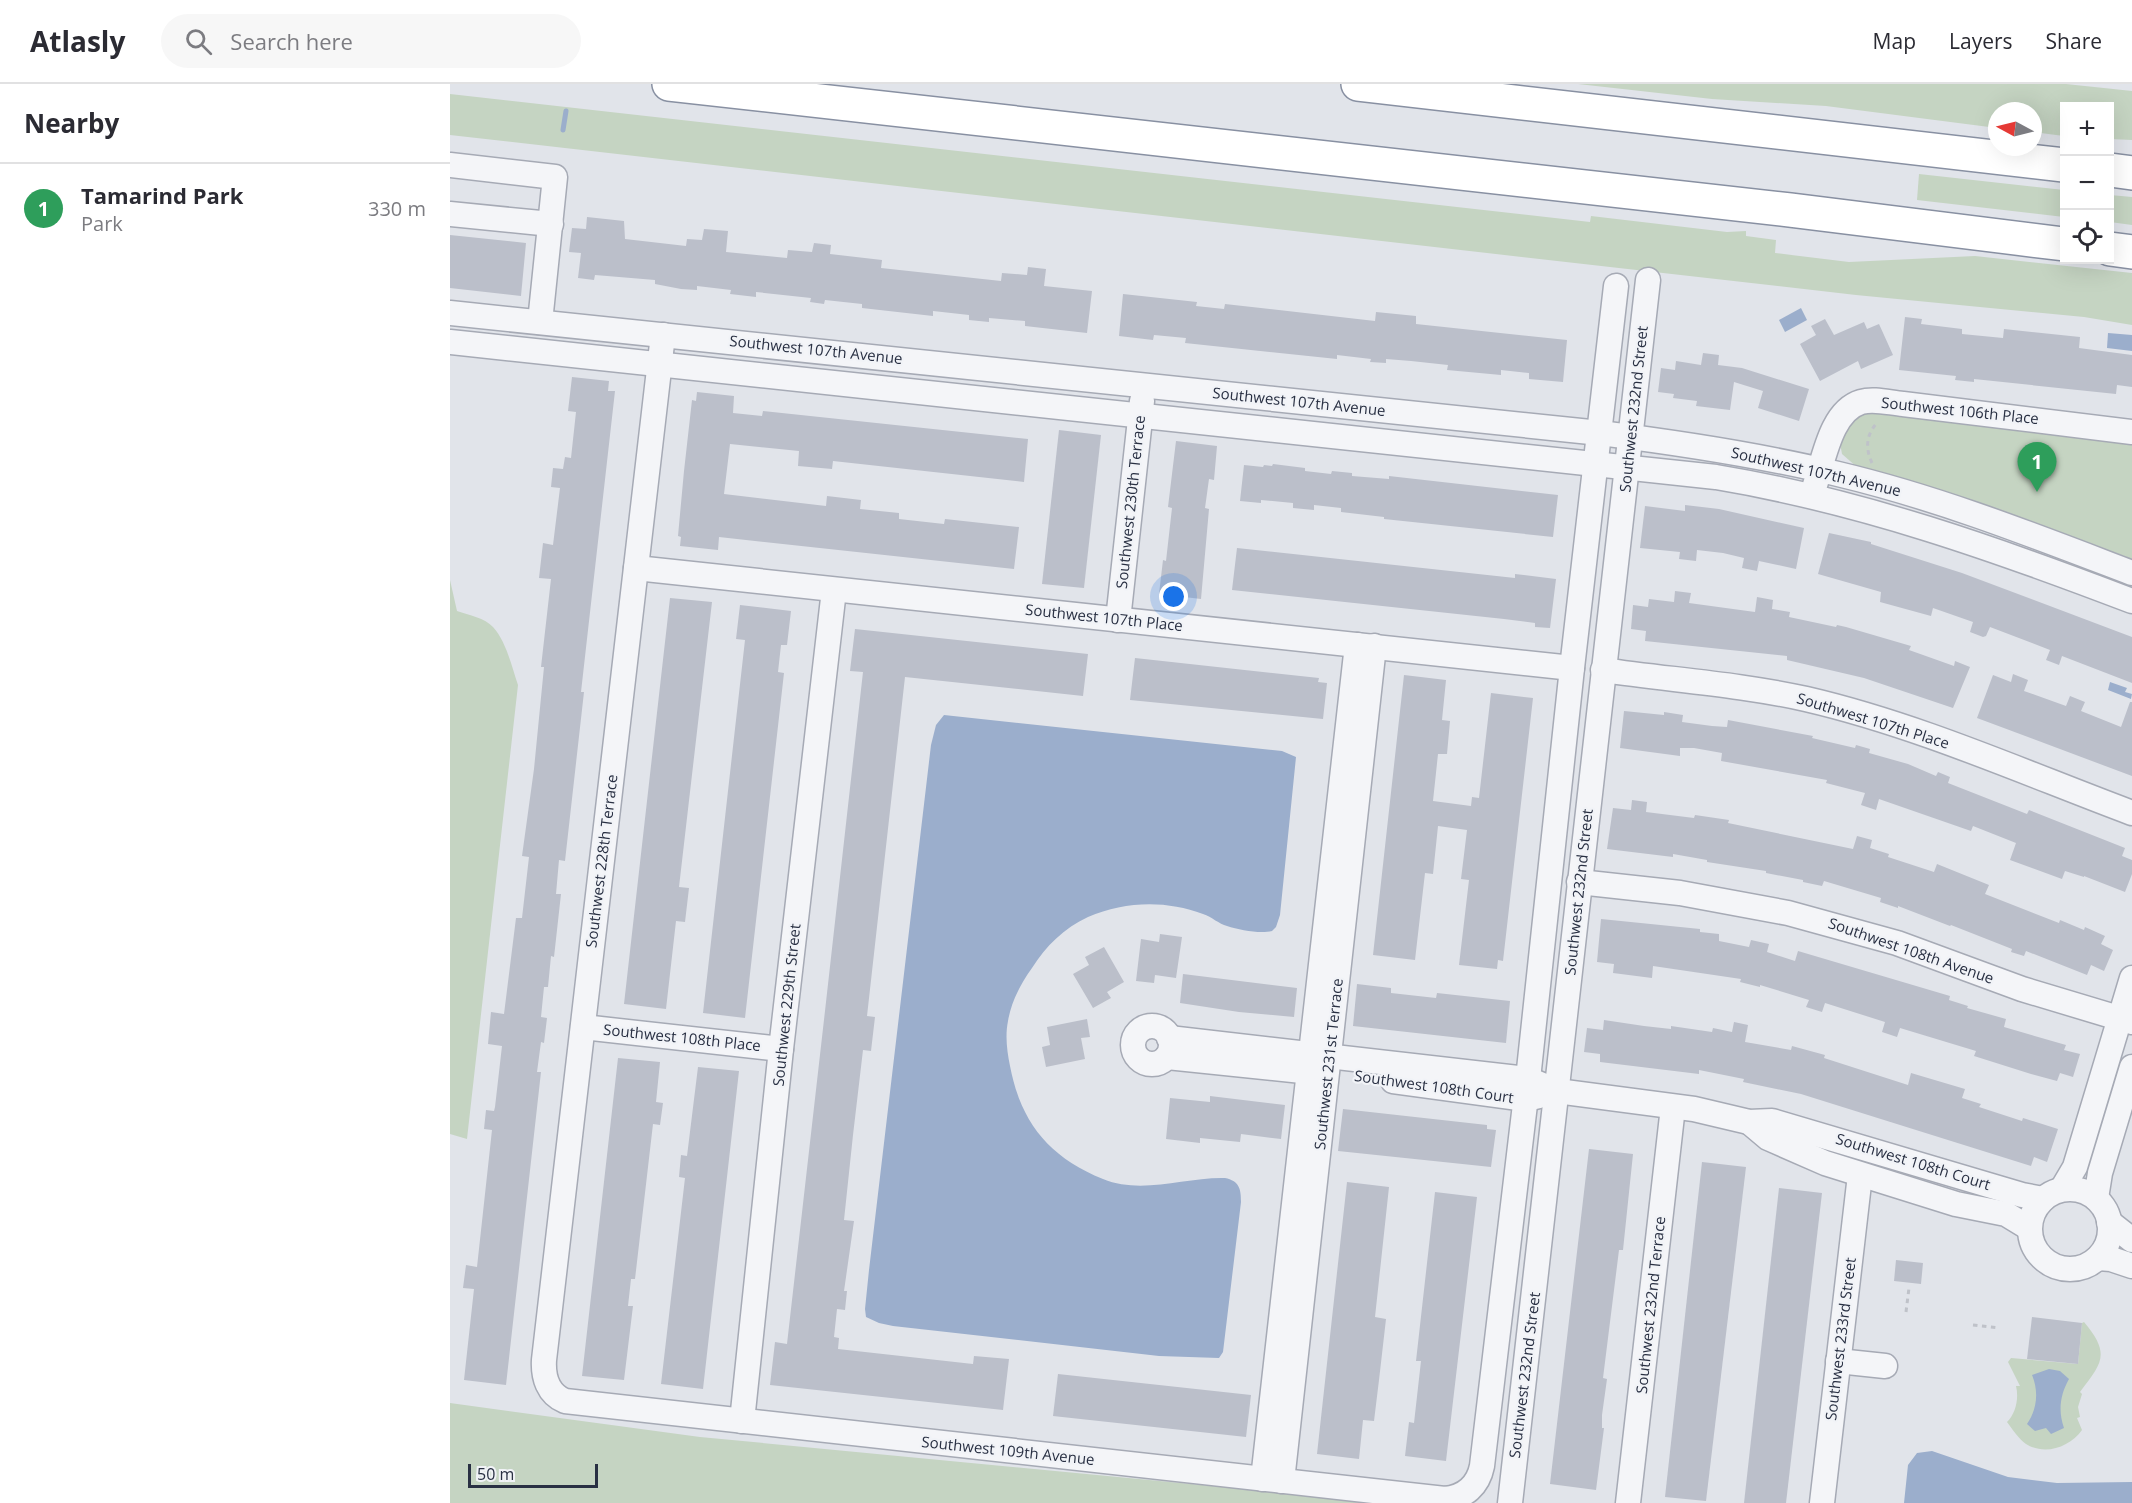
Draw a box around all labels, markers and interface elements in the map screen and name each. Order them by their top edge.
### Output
search box [161,14,581,68]
text: Atlasly [30,22,125,60]
icon: search [182,25,215,58]
text: Search here [230,26,353,56]
text: Map [1873,27,1916,55]
text: Layers [1949,27,2013,55]
text: Share [2046,27,2102,55]
north arrow [1988,102,2042,156]
map controls [2060,102,2114,264]
button: + [2060,102,2114,156]
text: Nearby [24,105,119,141]
button: − [2060,156,2114,210]
text: Tamarind Park [81,180,243,210]
text: 1 [38,195,49,222]
text: 330 m [368,195,426,222]
text: Park [81,210,123,237]
button: locate [2060,210,2114,264]
street label: Southwest 232nd Street [1614,325,1652,493]
street label: Southwest 107th Avenue [729,330,904,368]
street label: Southwest 107th Avenue [1212,382,1387,420]
street label: Southwest 106th Place [1880,392,2040,428]
street label: Southwest 230th Terrace [1111,414,1149,590]
street label: Southwest 107th Avenue [1729,442,1903,500]
pin: 1 [2018,442,2056,492]
your location [1159,582,1188,611]
street label: Southwest 107th Place [1024,599,1184,635]
street label: Southwest 107th Place [1795,687,1952,753]
street label: Southwest 228th Terrace [580,773,622,949]
street label: Southwest 232nd Street [1559,808,1597,976]
street label: Southwest 108th Avenue [1826,912,1997,988]
street label: Southwest 229th Street [768,923,804,1087]
street label: Southwest 231st Terrace [1309,977,1347,1151]
street label: Southwest 108th Place [602,1019,762,1055]
street label: Southwest 108th Court [1353,1065,1515,1107]
street label: Southwest 108th Court [1833,1128,1993,1194]
street label: Southwest 232nd Terrace [1631,1215,1669,1395]
street label: Southwest 233rd Street [1820,1256,1860,1422]
street label: Southwest 232nd Street [1504,1291,1544,1459]
street label: Southwest 109th Avenue [921,1431,1096,1469]
scale bar [468,1461,598,1488]
text: 50 m [477,1463,514,1485]

